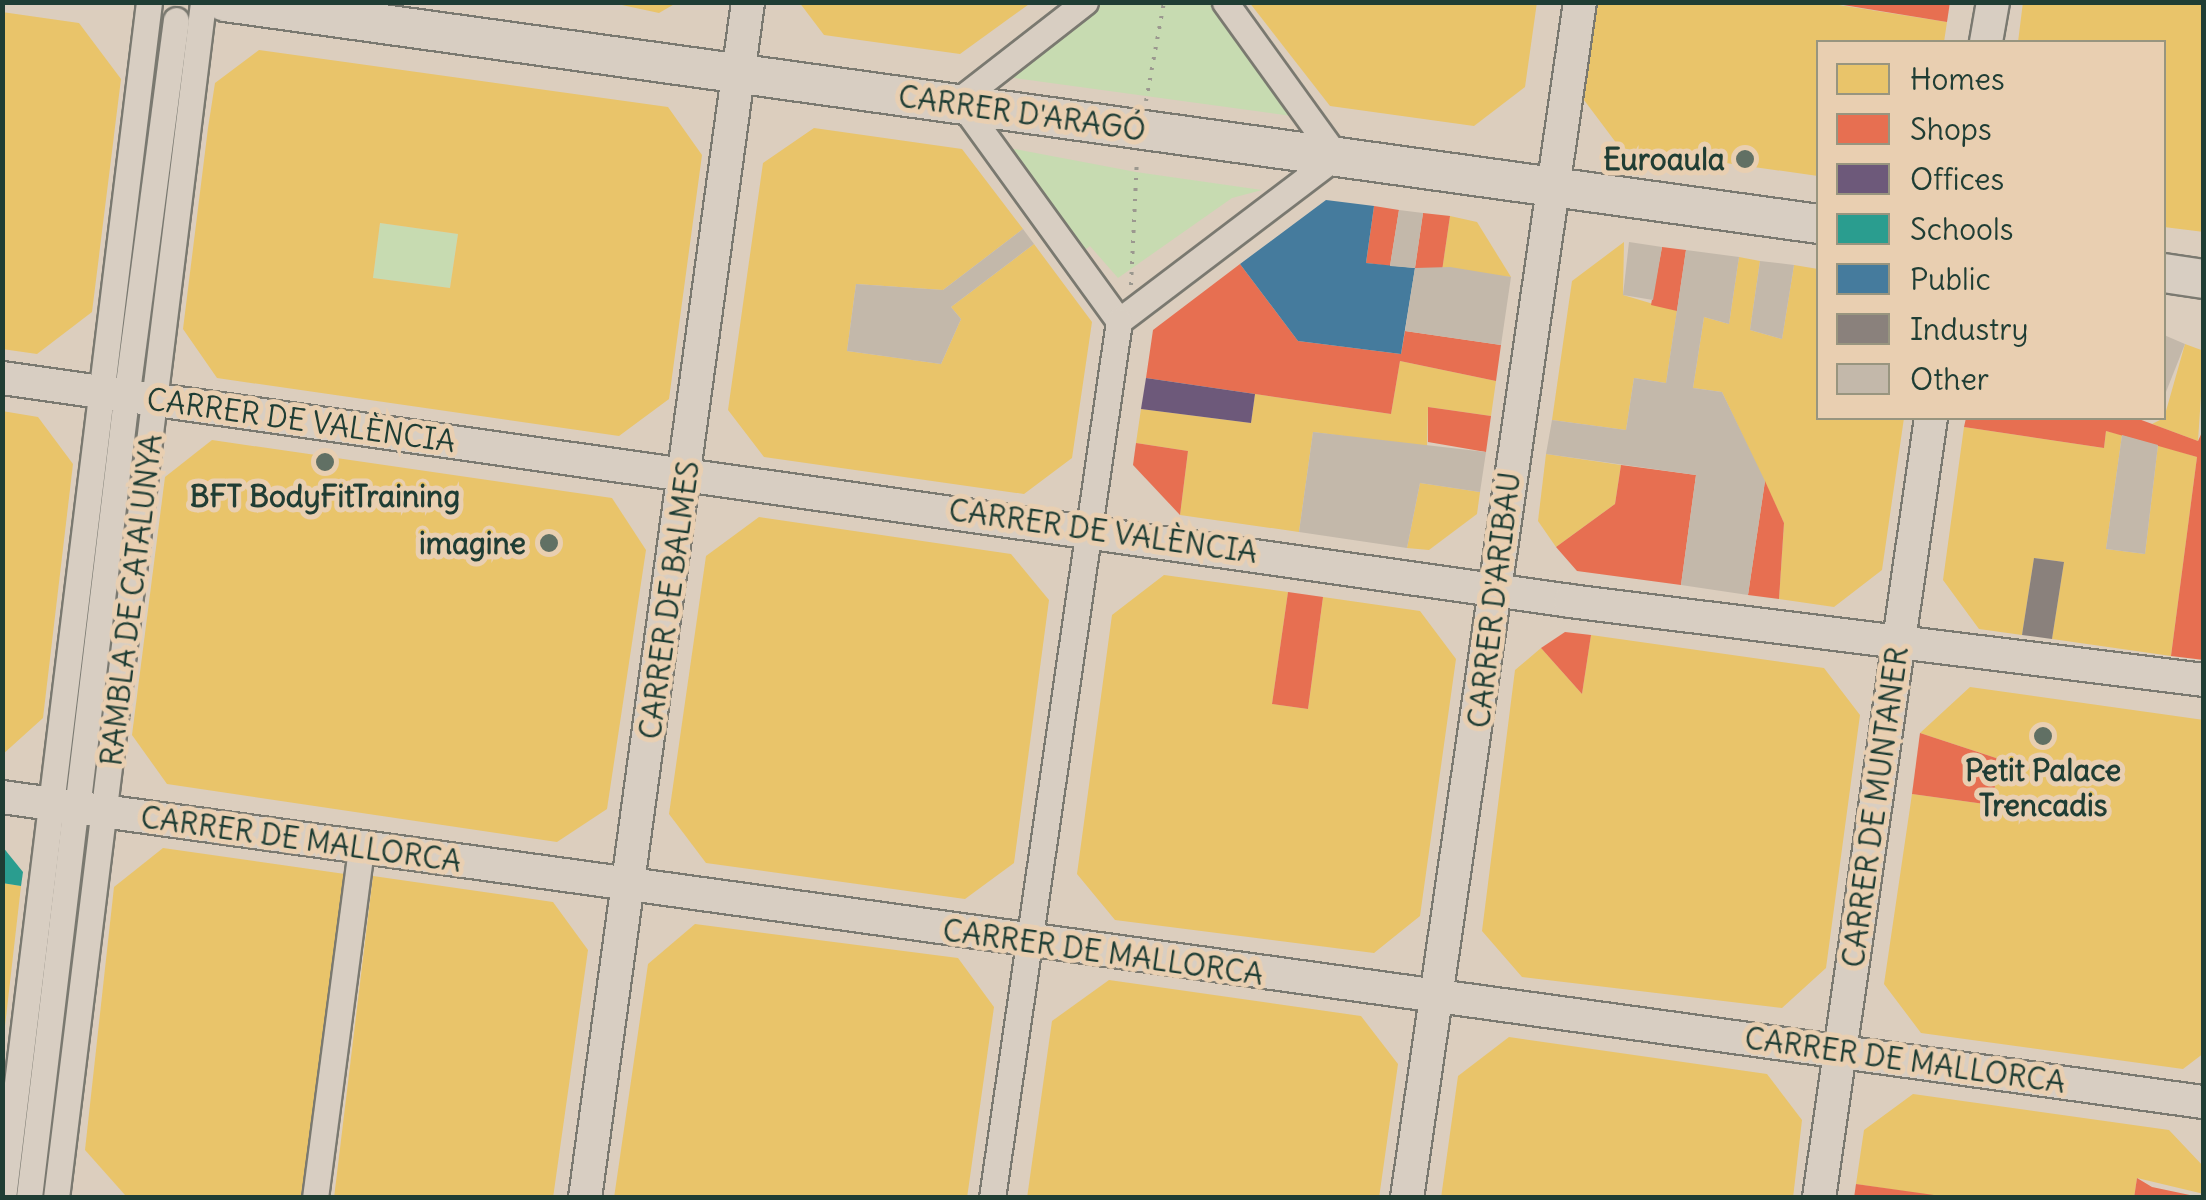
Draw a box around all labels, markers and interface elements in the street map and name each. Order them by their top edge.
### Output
legend [1816,40,2166,420]
text: Homes [1910,60,2005,98]
street label: CARRER D'ARAGÓ [896,78,1148,148]
text: Shops [1910,110,1992,148]
place label: Euroaula [1603,141,1725,177]
marker: Euroaula [1734,148,1756,170]
text: Offices [1910,160,2004,198]
text: Schools [1910,210,2013,248]
text: Public [1910,260,1991,298]
text: Industry [1910,310,2028,348]
text: Other [1910,360,1989,398]
street label: CARRER DE VALÈNCIA [145,381,457,459]
street label: RAMBLA DE CATALUNYA [93,432,169,768]
marker: BFT BodyFitTraining [314,451,336,473]
street label: CARRER DE BALMES [632,458,706,742]
street label: CARRER D'ARIBAU [1460,470,1528,730]
place label: BFT BodyFitTraining [190,478,460,514]
street label: CARRER DE VALÈNCIA [947,492,1259,570]
place label: imagine [419,525,526,561]
marker: imagine [536,530,562,556]
street label: CARRER DE MUNTANER [1835,644,1915,970]
marker: Petit Palace Trencadis [2032,725,2054,747]
place label: Petit Palace Trencadis [1965,752,2121,822]
street label: CARRER DE MALLORCA [138,799,464,879]
street label: CARRER DE MALLORCA [940,912,1266,992]
street label: CARRER DE MALLORCA [1742,1020,2068,1100]

